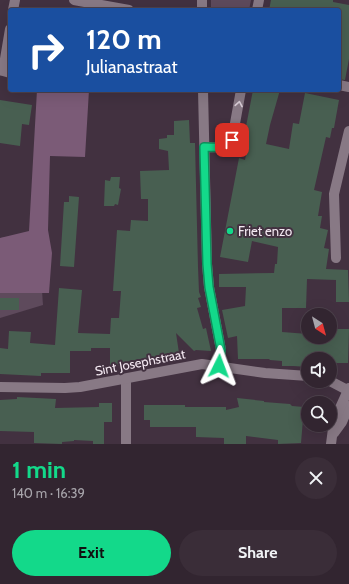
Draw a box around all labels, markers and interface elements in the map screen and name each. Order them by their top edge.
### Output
text: 120 m [86,22,162,56]
icon: right [20,24,72,76]
text: Julianastraat [86,56,177,78]
one-way arrow [234,101,242,108]
pin [215,123,249,157]
icon: arrive [221,129,243,151]
place label: Friet enzo [238,223,292,239]
marker: Friet enzo [225,226,235,236]
north arrow [301,308,337,344]
map controls [301,308,337,432]
street label: Sint Josephstraat [93,345,187,379]
position arrow [198,345,240,387]
button: sound [301,352,337,388]
button: search [301,396,337,432]
text: 1 min [12,455,66,484]
button: close [295,457,337,499]
text: 140 m · 16:39 [12,485,85,501]
button: Exit [12,530,171,576]
button: Share [179,530,337,576]

